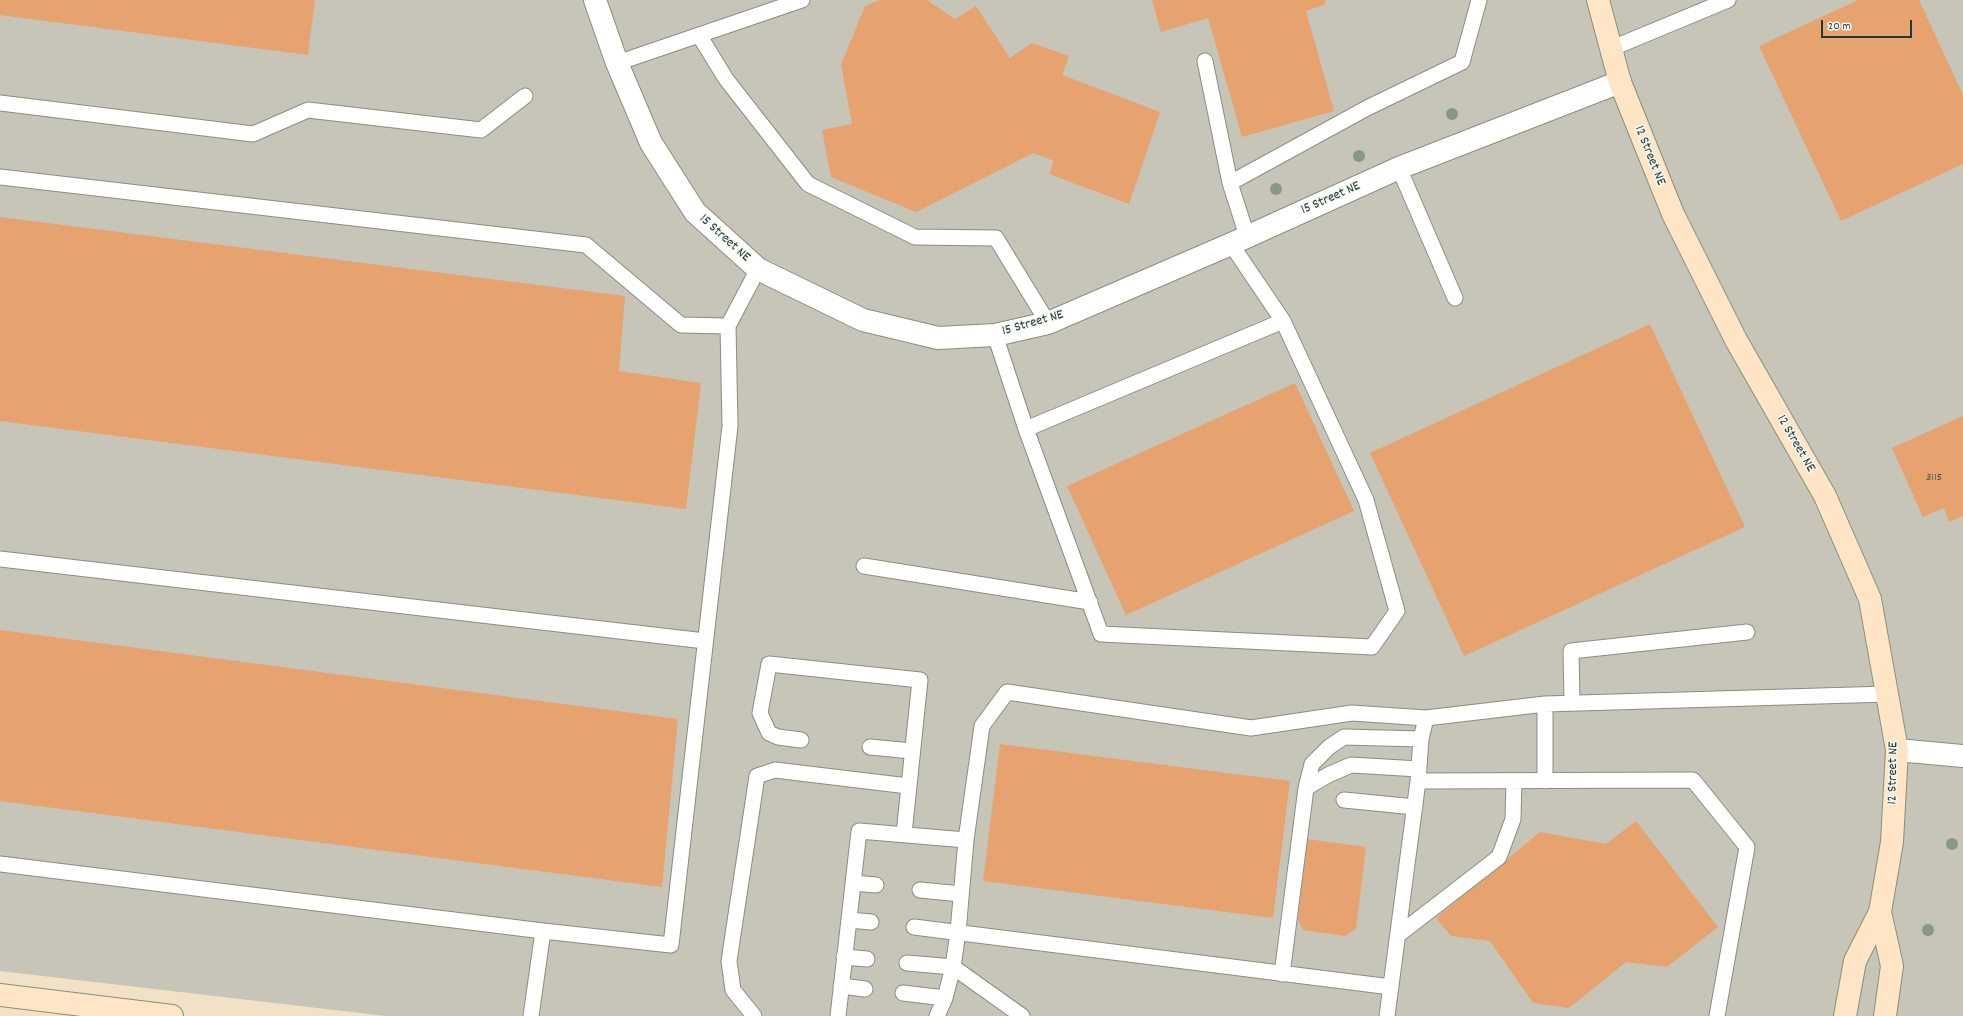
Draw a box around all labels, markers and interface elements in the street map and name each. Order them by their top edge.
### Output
scale bar [1823,12,1914,38]
text: 20 m [1828,18,1851,35]
street label: 12 Street NE [1629,124,1669,188]
street label: 15 Street NE [1299,178,1363,220]
street label: 15 Street NE [695,212,753,266]
street label: 15 Street NE [1000,307,1066,341]
street label: 12 Street NE [1772,413,1818,475]
house number: 3115 [1926,471,1942,485]
street label: 12 Street NE [1885,741,1903,805]

